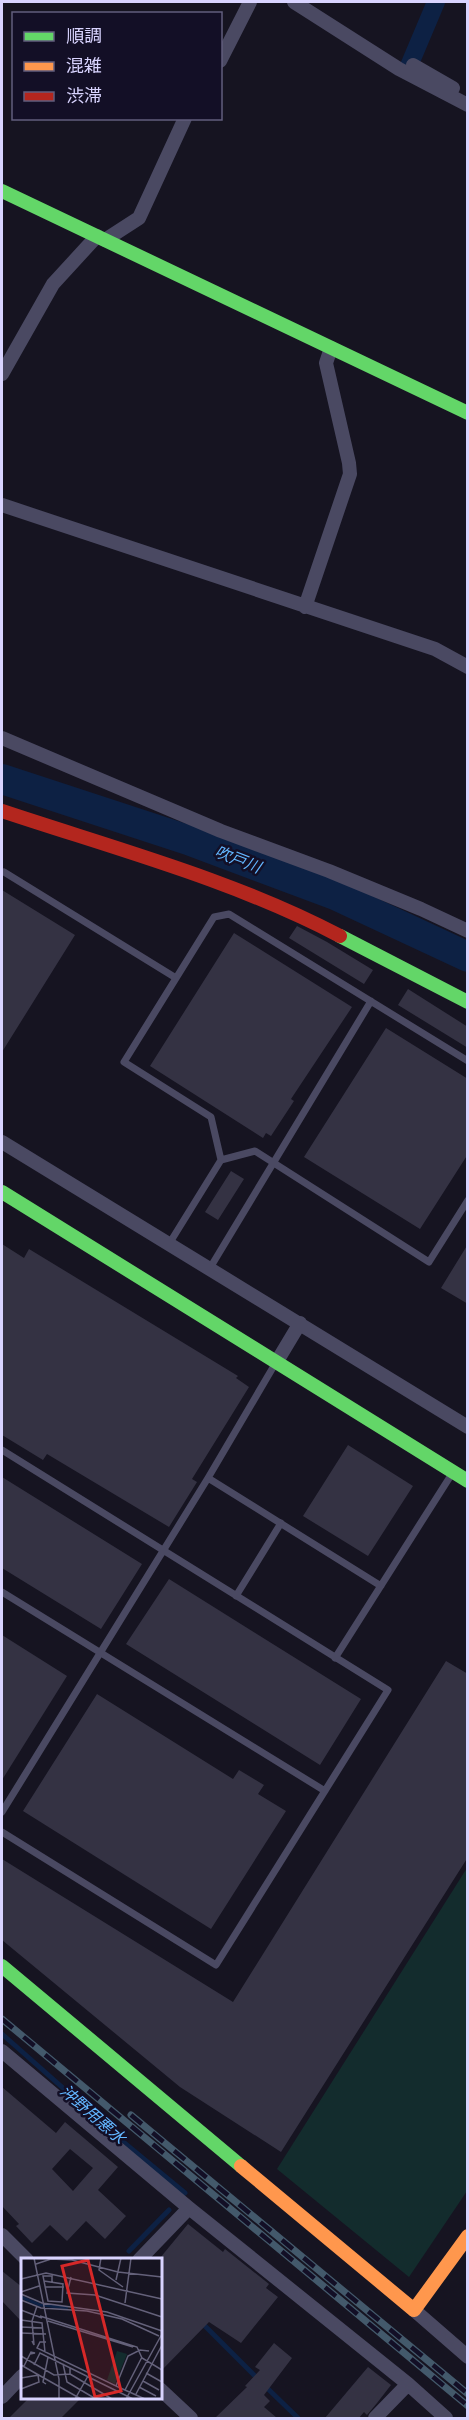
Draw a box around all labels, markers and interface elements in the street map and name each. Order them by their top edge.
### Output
legend [12,12,222,120]
text: 順調 [66,24,102,47]
text: 混雑 [66,54,102,77]
text: 渋滞 [66,84,102,107]
water label: 吹戸川 [212,841,266,878]
water label: 沖野用悪水 [56,2080,131,2149]
inset map [21,2258,162,2399]

